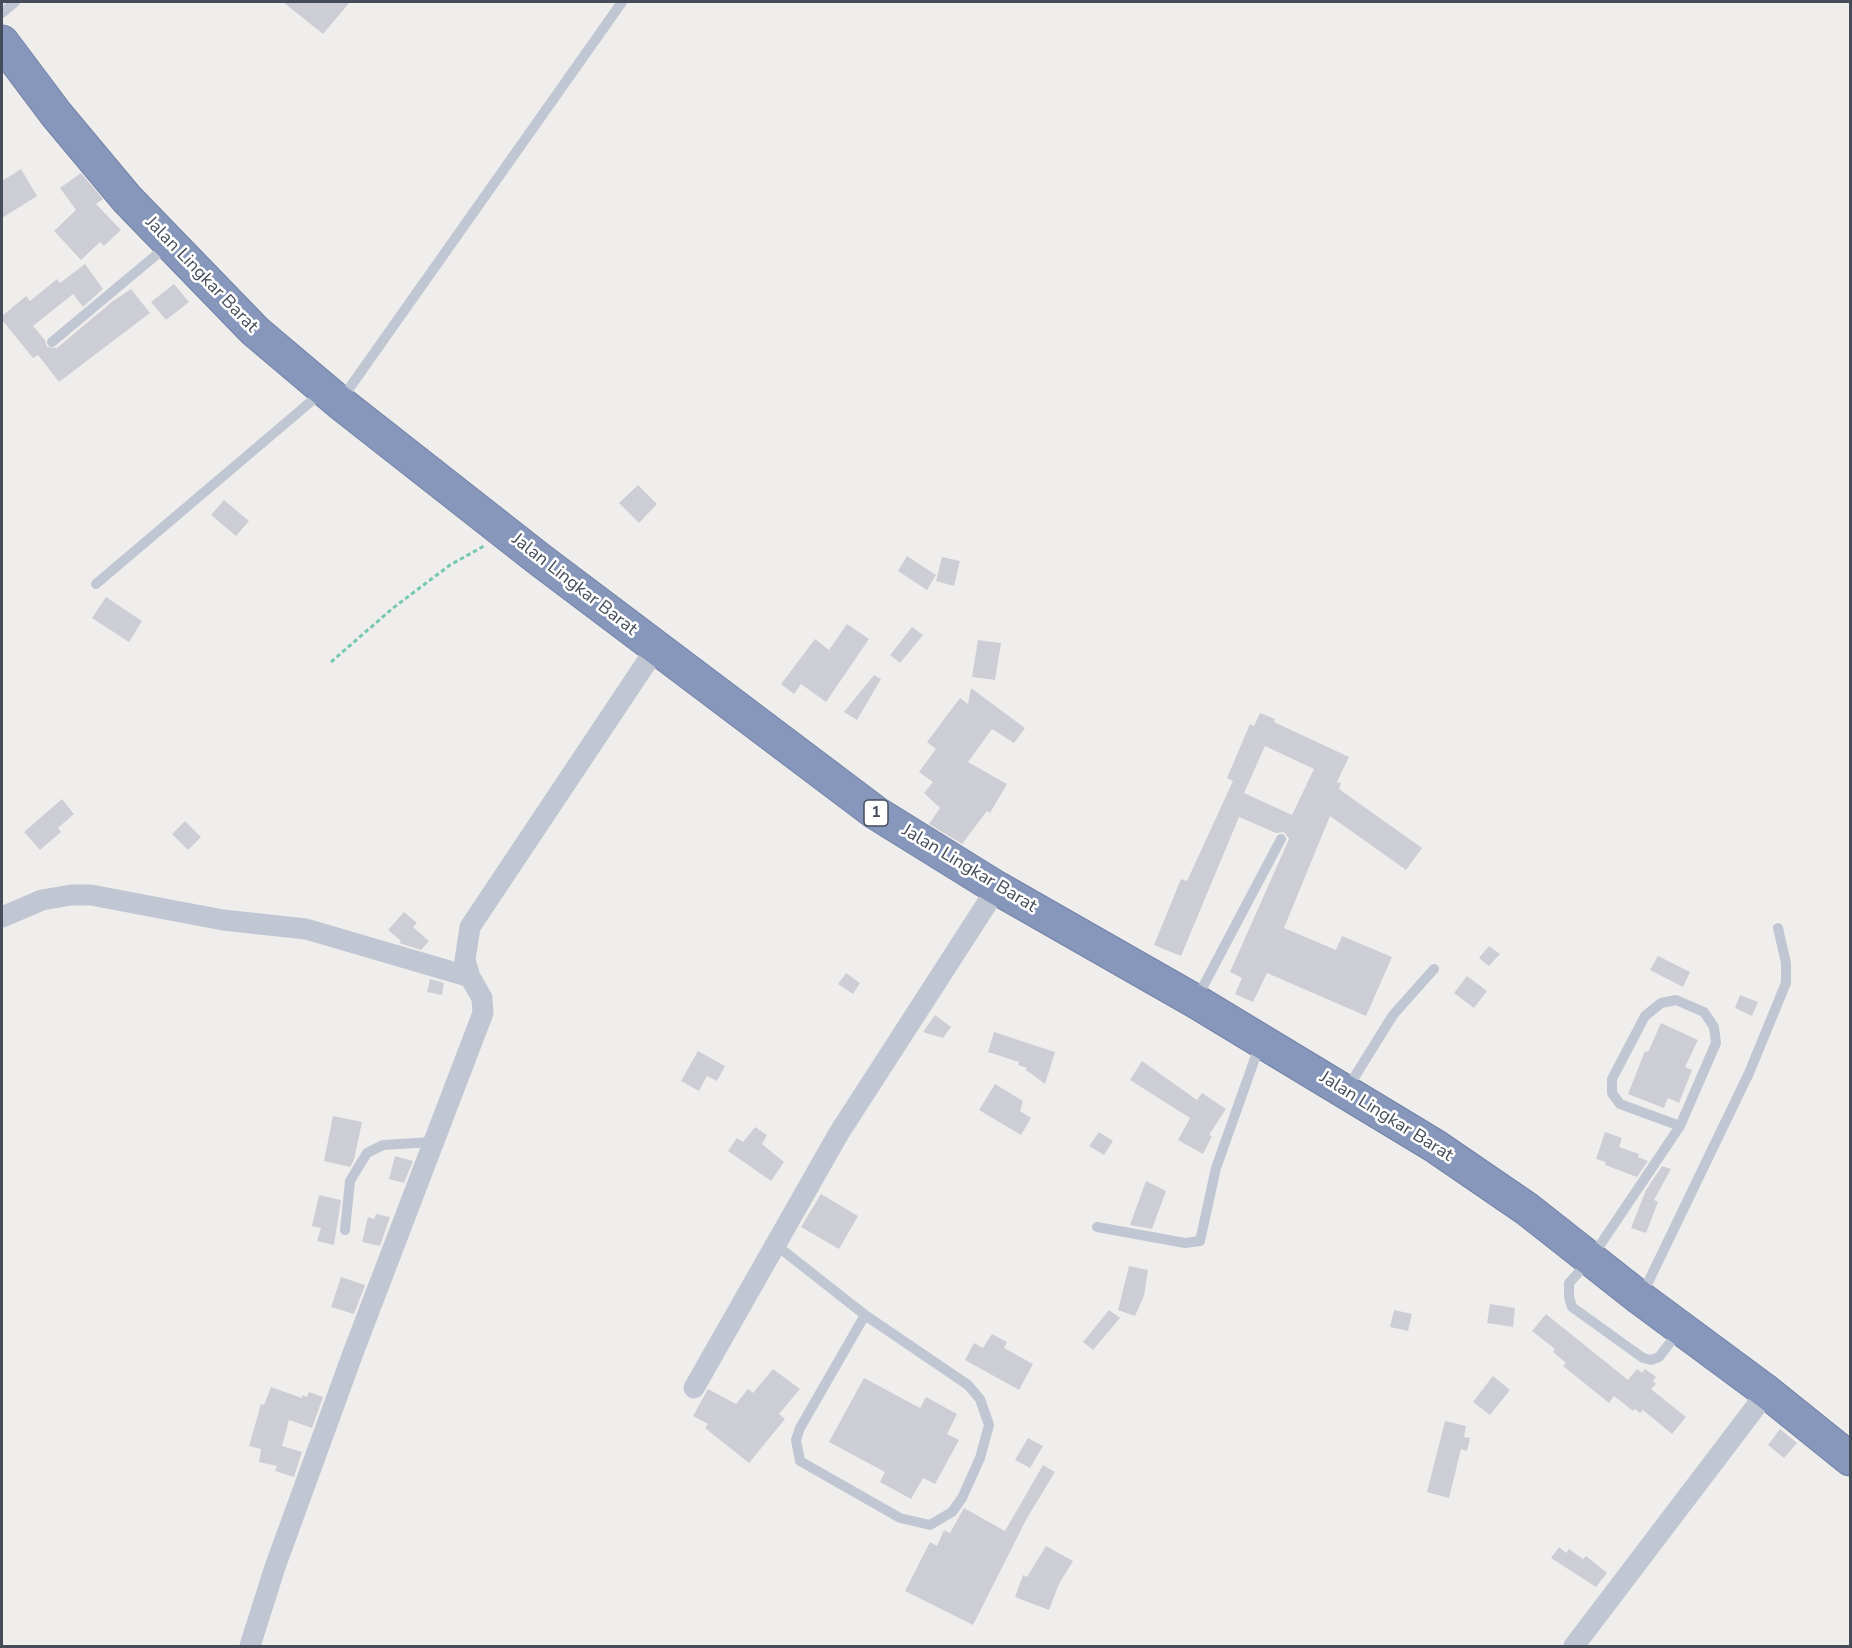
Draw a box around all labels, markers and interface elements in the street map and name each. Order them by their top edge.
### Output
street label: Jalan Lingkar Barat [140,212,262,338]
street label: Jalan Lingkar Barat [507,529,641,641]
road number: 1 [864,800,888,826]
street label: Jalan Lingkar Barat [898,820,1040,918]
street label: Jalan Lingkar Barat [1315,1067,1457,1167]

